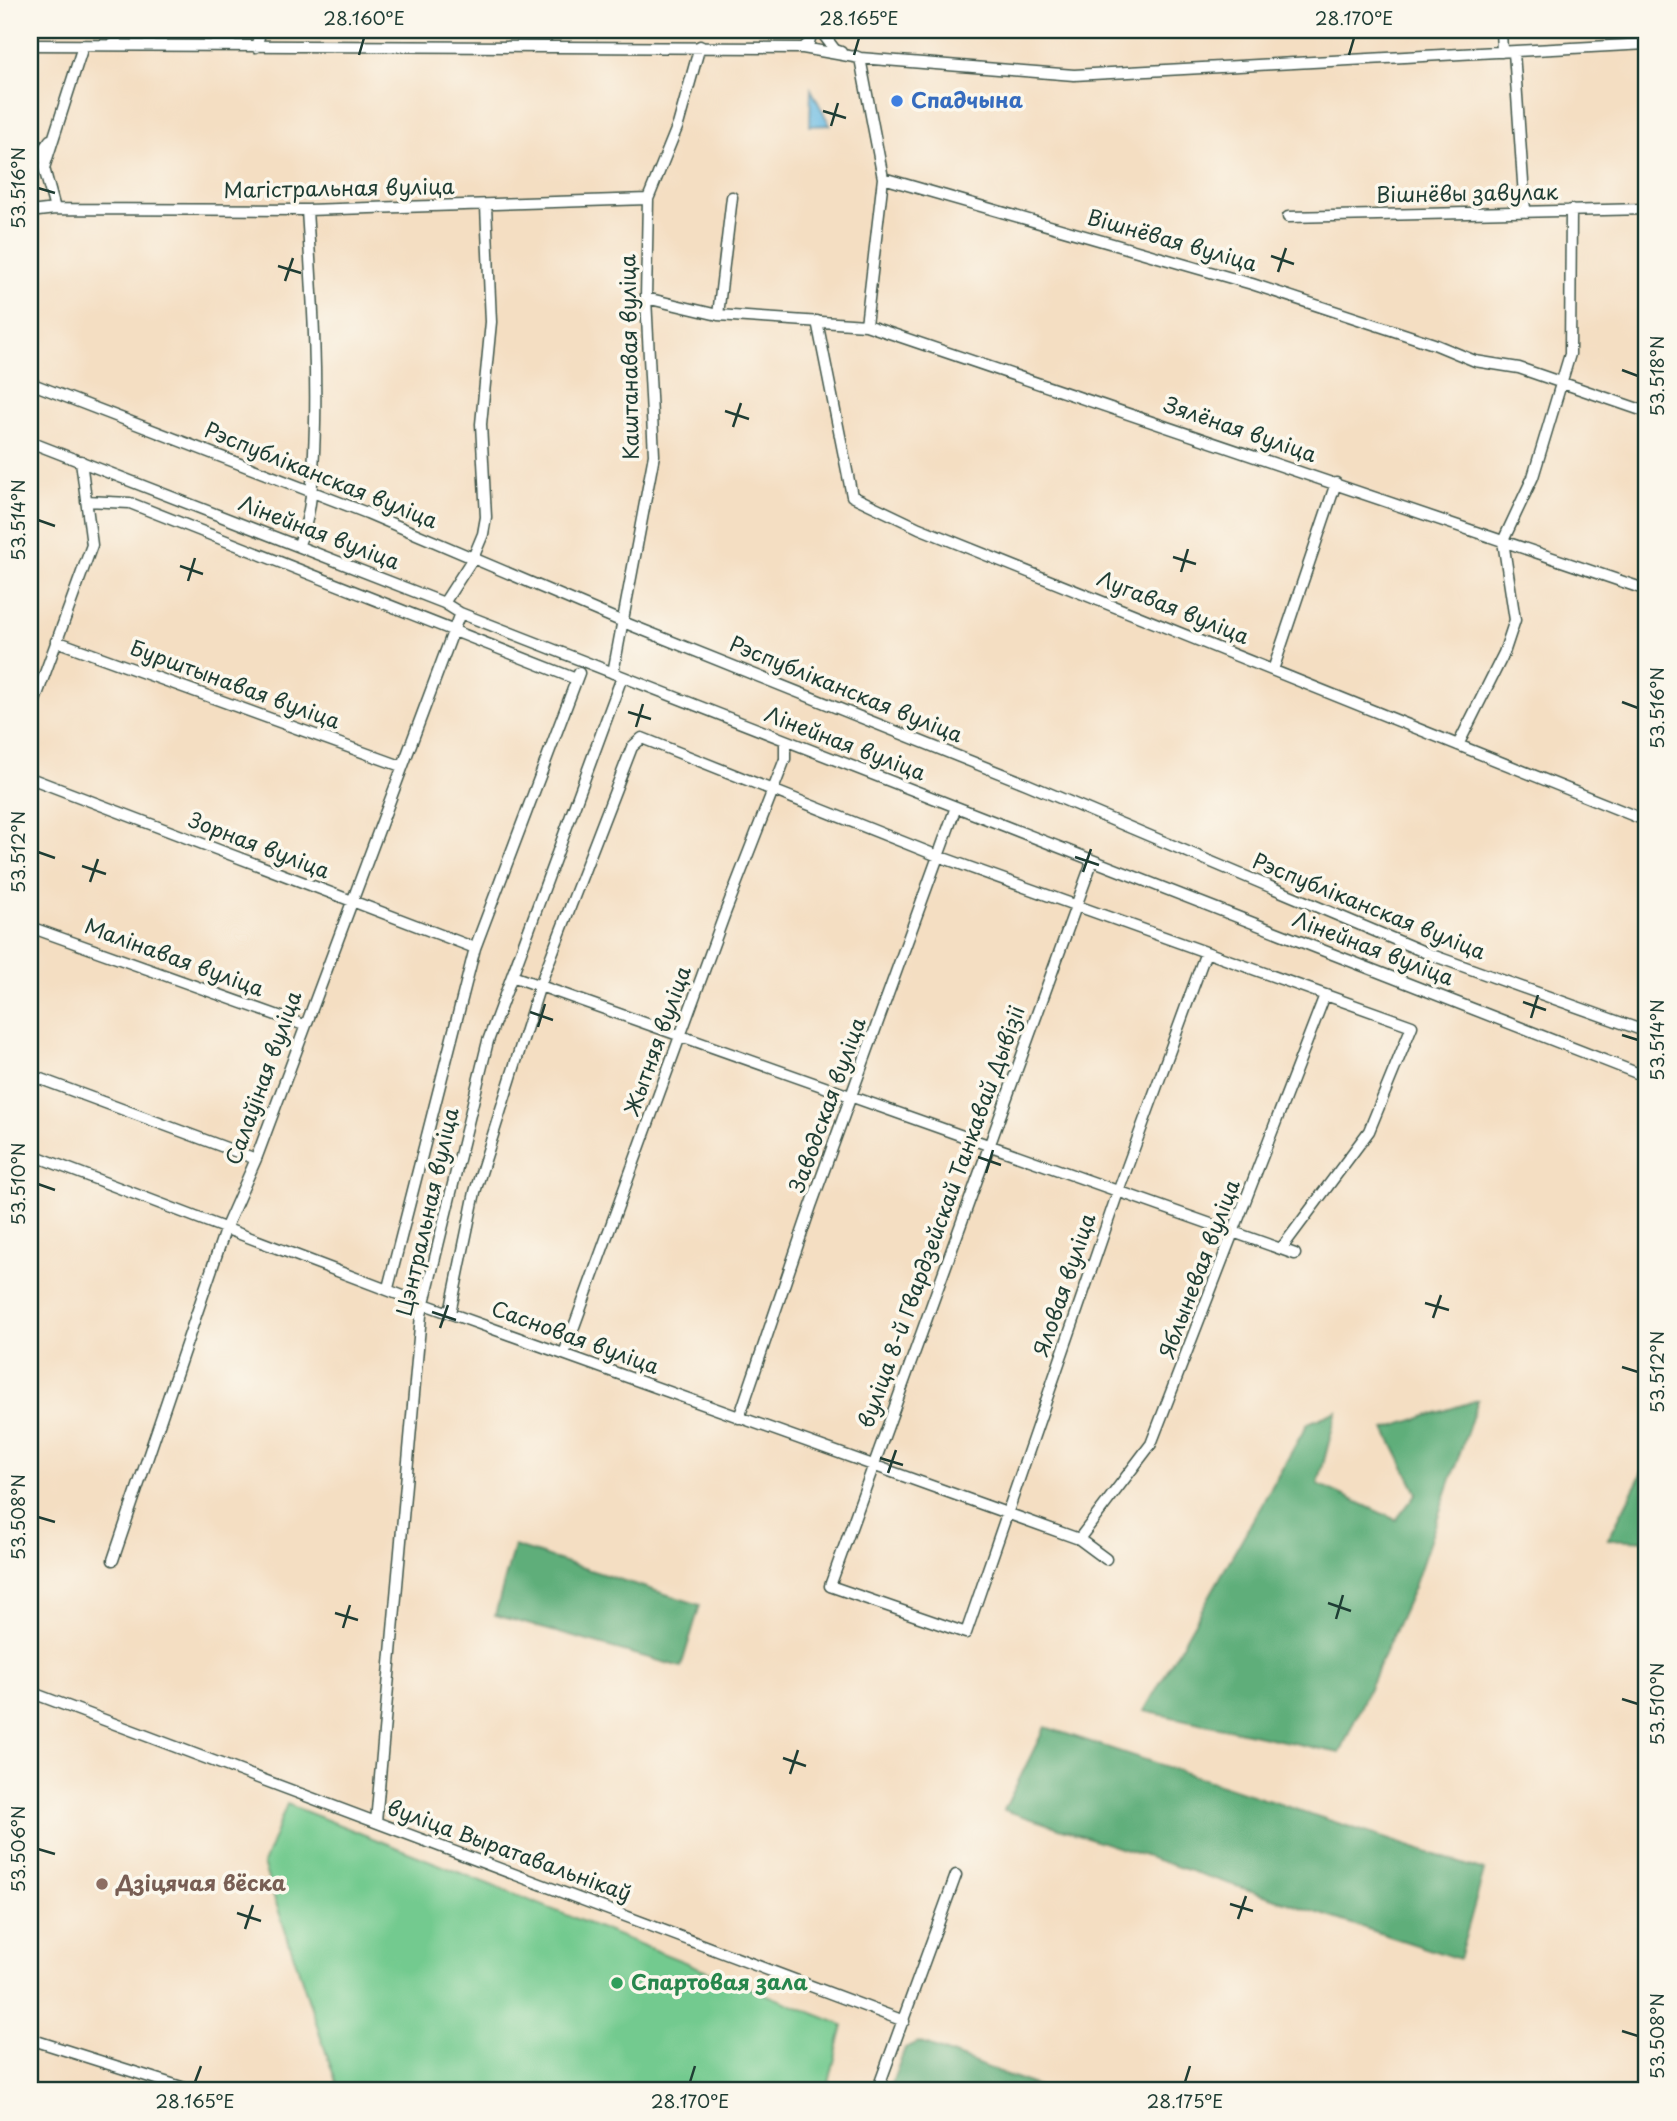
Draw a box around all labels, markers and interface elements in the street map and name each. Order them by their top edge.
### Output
text: 28.160°E [323,4,405,31]
text: 28.165°E [819,4,899,31]
text: 28.170°E [1315,4,1393,31]
place label: Спадчына [911,83,1023,115]
marker: Спадчына [889,93,905,109]
text: 53.516°N [4,147,31,229]
street label: Магістральная вуліца [223,169,455,205]
street label: Вішнёвы завулак [1376,174,1559,210]
street label: Вішнёвая вуліца [1084,200,1261,279]
street label: Каштанавая вуліца [610,254,646,460]
text: 53.518°N [1643,335,1670,417]
street label: Зялёная вуліца [1160,387,1321,469]
street label: Рэспубліканская вуліца [200,413,443,536]
text: 53.514°N [4,479,31,561]
street label: Лінейная вуліца [235,486,405,577]
street label: Лугавая вуліца [1093,561,1255,651]
street label: Рэспубліканская вуліца [725,627,968,750]
street label: Бурштынавая вуліца [126,630,345,736]
text: 53.516°N [1643,667,1670,749]
street label: Лінейная вуліца [761,697,931,788]
street label: Зорная вуліца [185,803,335,886]
text: 53.512°N [4,811,31,893]
street label: Рэспубліканская вуліца [1248,844,1491,967]
street label: Лінейная вуліца [1289,902,1459,993]
street label: Малінавая вуліца [81,909,269,1003]
street label: Жытняя вуліца [614,961,698,1120]
street label: Салаўіная вуліца [216,986,309,1169]
text: 53.514°N [1643,999,1670,1081]
street label: вуліца 8-й Гвардзейскай Танкавай Дывізіі [849,1001,1032,1432]
street label: Заводская вуліца [780,1012,873,1196]
street label: Цэнтральная вуліца [386,1104,466,1319]
text: 53.510°N [4,1142,31,1226]
street label: Яблыневая вуліца [1149,1174,1247,1362]
street label: Яловая вуліца [1024,1208,1103,1360]
street label: Сасновая вуліца [487,1291,664,1381]
text: 53.512°N [1643,1331,1670,1413]
text: 53.508°N [4,1474,31,1560]
text: 53.510°N [1643,1662,1670,1746]
street label: вуліца Выратавальнікаў [383,1790,636,1908]
text: 53.506°N [4,1805,31,1893]
place label: Дзіцячая вёска [115,1866,286,1898]
marker: Дзіцячая вёска [94,1876,110,1892]
place label: Спартовая зала [631,1965,808,1997]
marker: Спартовая зала [609,1975,625,1991]
text: 53.508°N [1643,1993,1670,2079]
text: 28.165°E [155,2087,235,2114]
text: 28.170°E [651,2087,729,2114]
text: 28.175°E [1147,2087,1223,2114]

